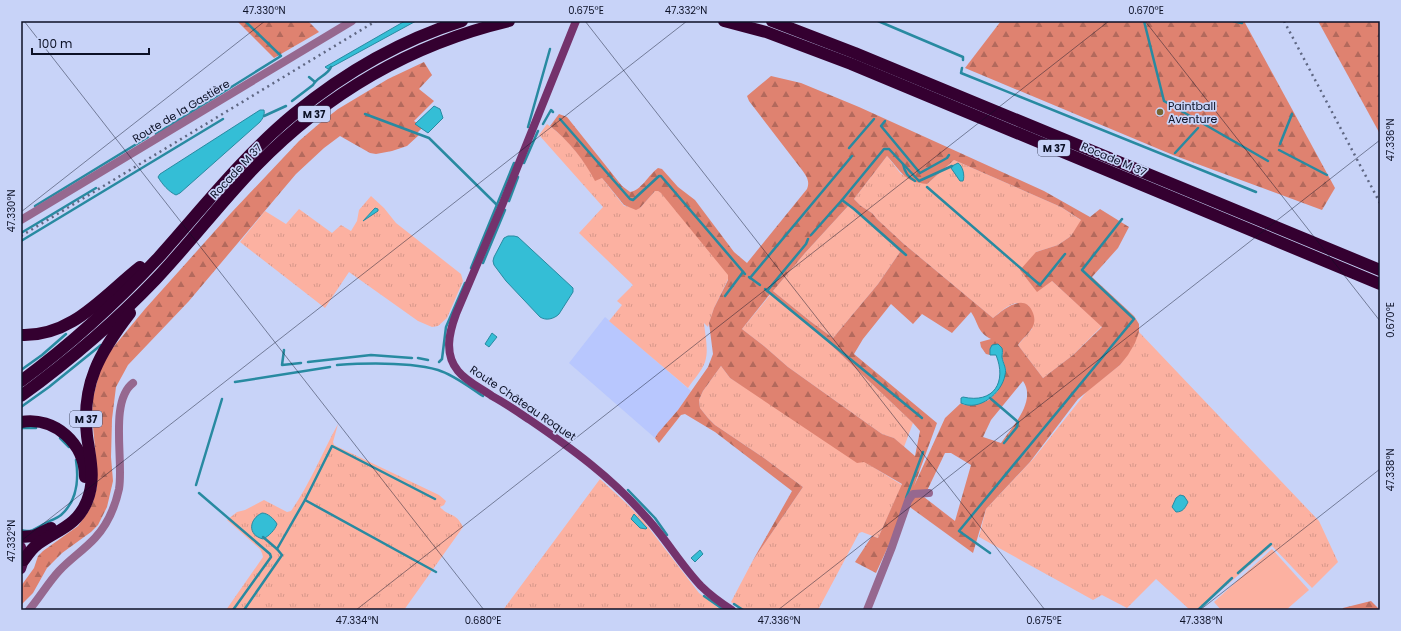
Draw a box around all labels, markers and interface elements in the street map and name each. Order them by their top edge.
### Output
text: 47.330°N [242,3,286,18]
text: 0.675°E [568,3,604,18]
text: 47.332°N [665,3,707,18]
text: 0.670°E [1128,3,1164,18]
scale bar [32,30,149,56]
text: 100 m [38,35,72,52]
street label: Route de la Gastière [129,75,233,146]
place label: Paintball Aventure [1168,98,1218,127]
road number: M 37 [298,106,330,122]
marker: Paintball Aventure [1155,107,1165,117]
text: 47.336°N [1383,118,1398,162]
street label: Rocade M 37 [1079,138,1149,180]
street label: Rocade M 37 [206,140,266,202]
road number: M 37 [1038,140,1070,156]
text: 47.330°N [4,189,19,233]
text: 0.670°E [1383,302,1398,338]
street label: Route Château Roquet [467,361,579,445]
road number: M 37 [70,411,102,427]
text: 47.338°N [1383,448,1398,492]
text: 47.332°N [4,520,19,562]
text: 47.334°N [335,613,379,628]
text: 0.680°E [465,613,501,628]
text: 47.336°N [757,613,801,628]
text: 0.675°E [1026,613,1062,628]
text: 47.338°N [1179,613,1223,628]

